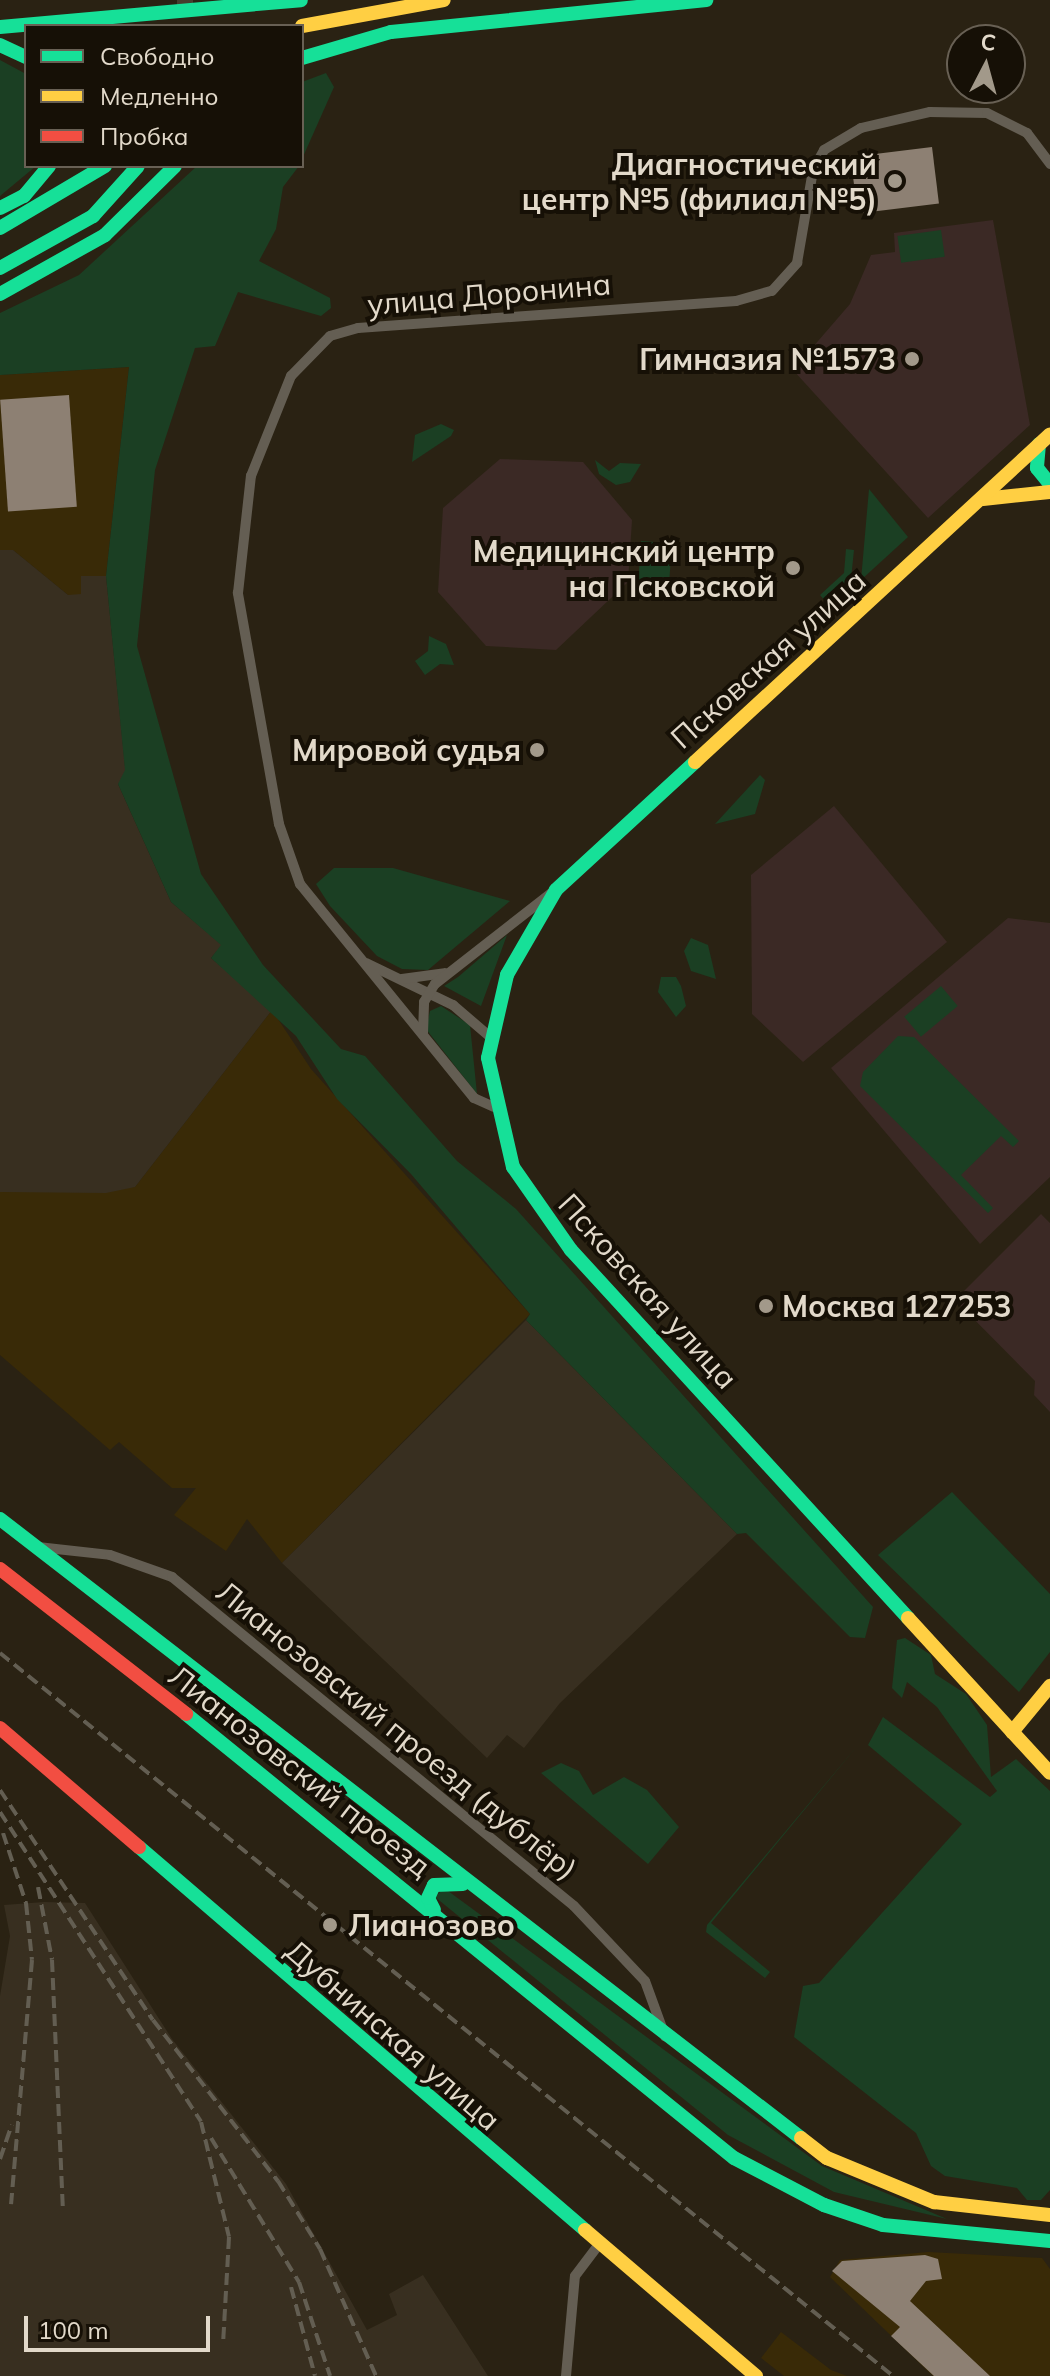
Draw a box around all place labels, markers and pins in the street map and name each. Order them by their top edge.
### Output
place label: Диагностический центр №5 (филиал №5) [522,146,877,216]
marker: Диагностический центр №5 (филиал №5) [884,170,906,192]
place label: Гимназия №1573 [639,341,896,377]
marker: Гимназия №1573 [903,350,921,368]
place label: Медицинский центр на Псковской [473,533,775,604]
marker: Медицинский центр на Псковской [782,557,804,579]
place label: Мировой судья [292,732,521,768]
marker: Мировой судья [528,741,546,759]
place label: Москва 127253 [782,1288,1012,1324]
marker: Москва 127253 [757,1297,775,1315]
place label: Лианозово [348,1907,515,1943]
marker: Лианозово [319,1914,341,1936]

